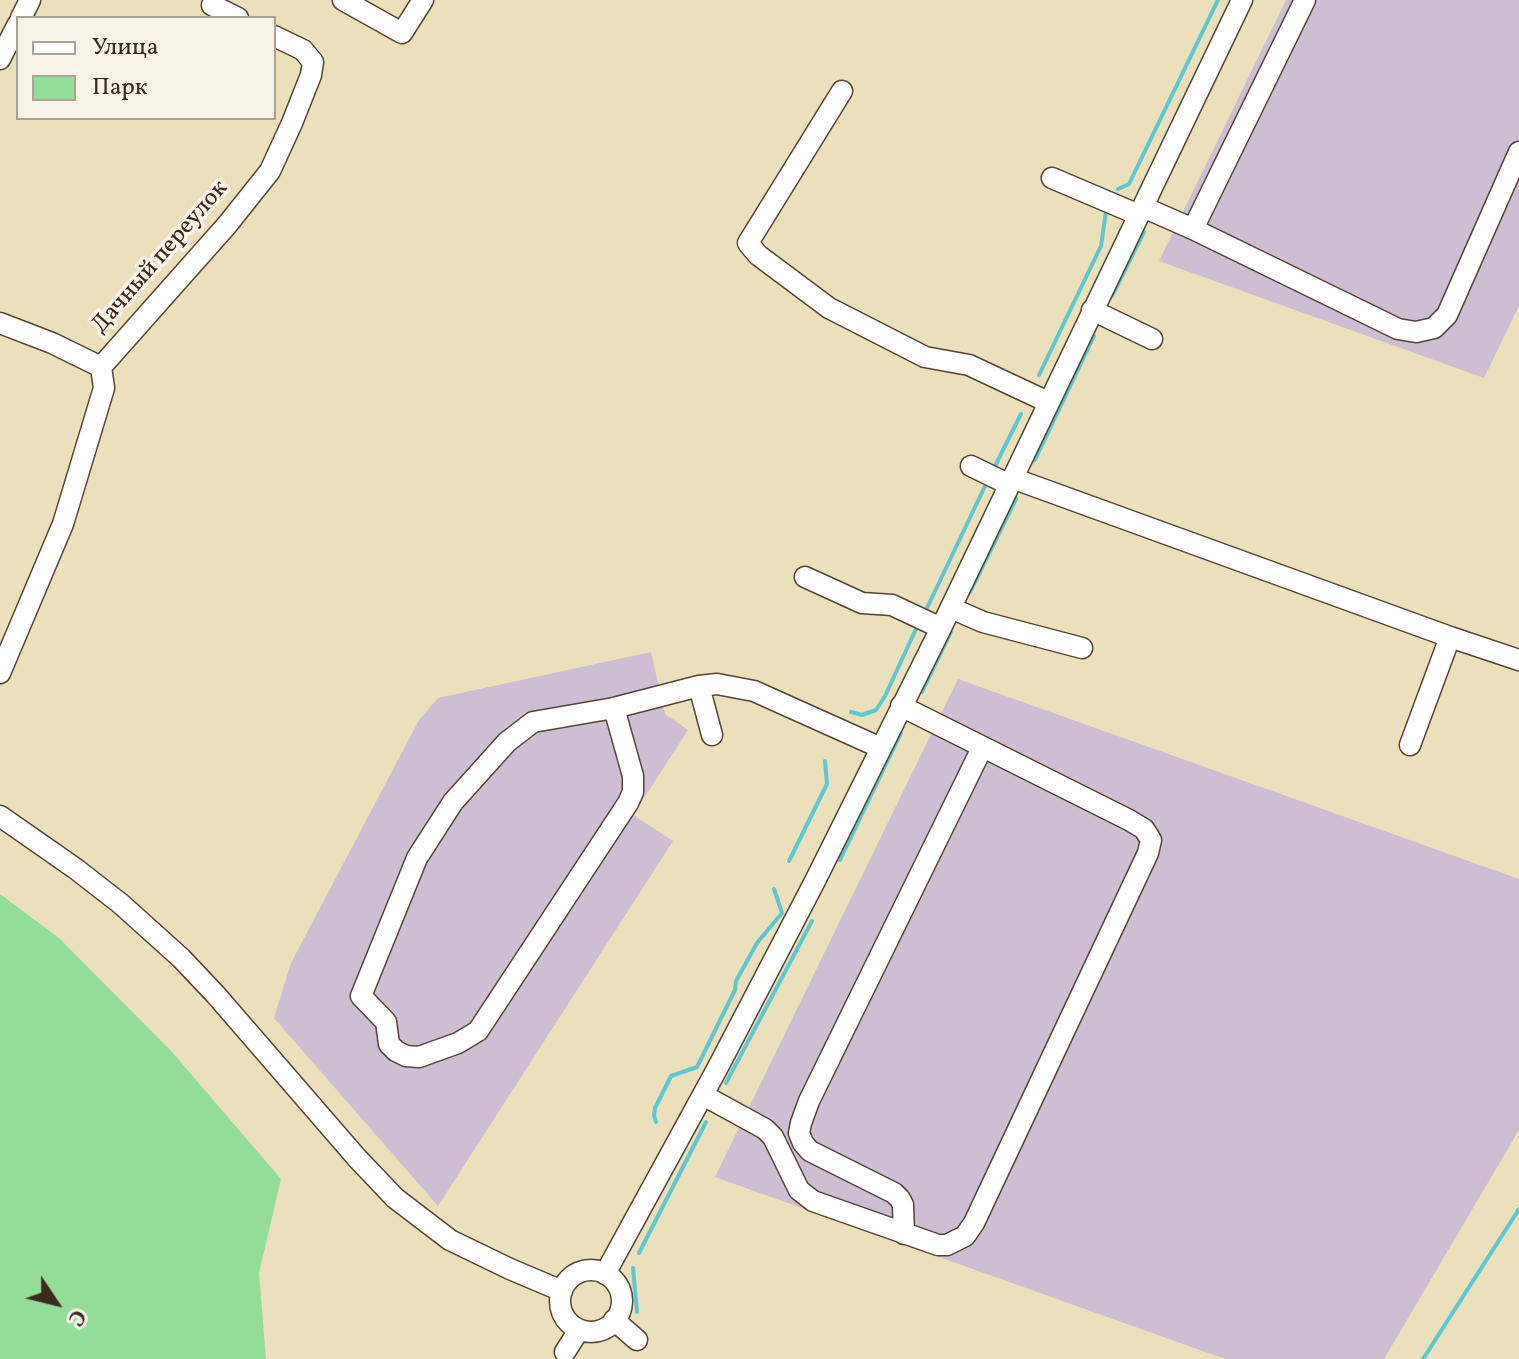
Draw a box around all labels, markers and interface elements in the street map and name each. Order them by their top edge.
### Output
legend [16,16,276,120]
text: Улица [92,31,159,65]
text: Парк [92,71,148,105]
street label: Дачный переулок [87,176,235,340]
north arrow [16,1263,96,1343]
text: С [59,1302,93,1332]

